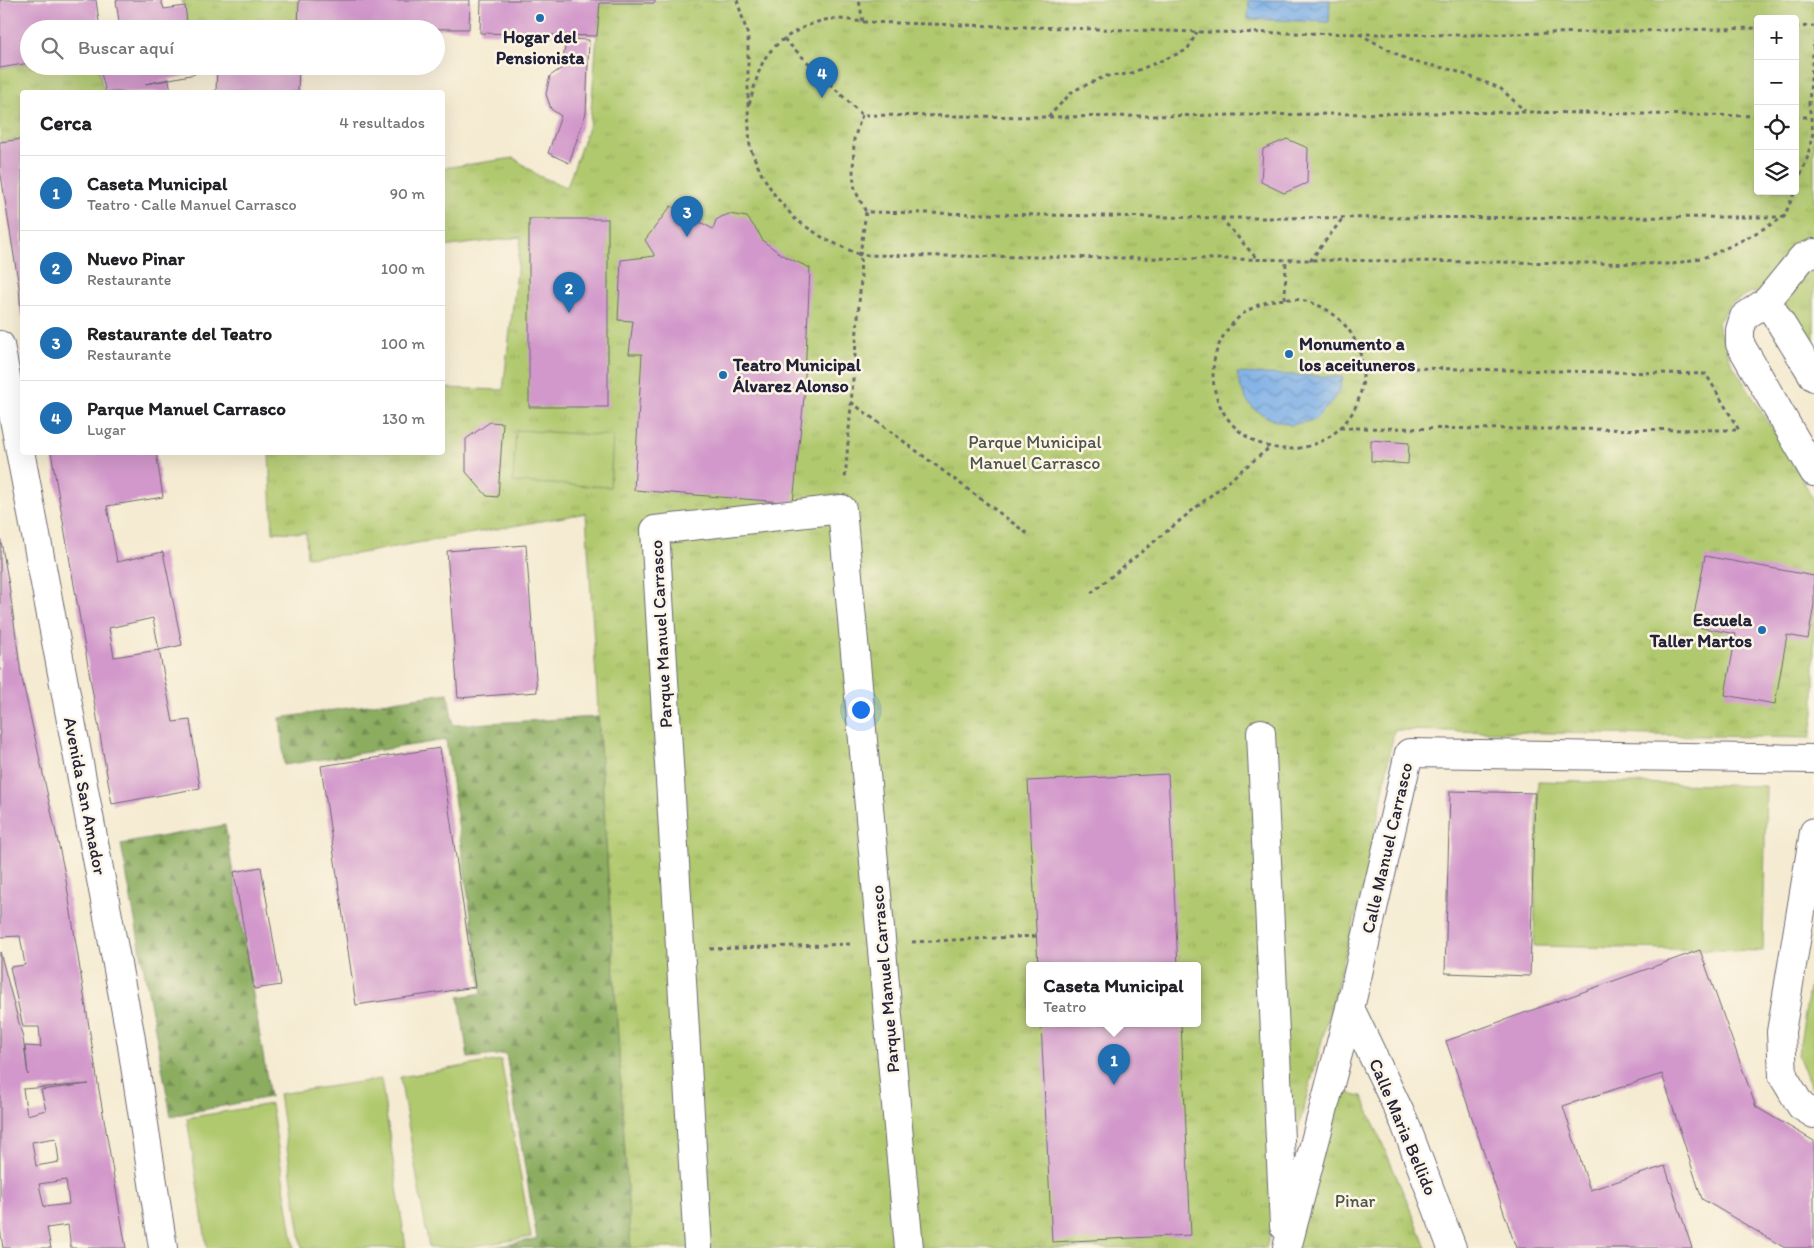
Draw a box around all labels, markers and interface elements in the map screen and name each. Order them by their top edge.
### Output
marker: Hogar del Pensionista [534,12,546,24]
map controls [1754,15,1799,195]
button: + [1754,15,1799,60]
search box [20,20,445,75]
place label: Hogar del Pensionista [496,26,584,69]
icon: search [38,34,66,62]
text: Buscar aquí [78,36,174,59]
pin: 4 [806,57,838,98]
button: − [1754,60,1799,105]
button: locate [1754,105,1799,150]
text: Cerca [40,110,92,135]
text: 4 resultados [339,113,425,132]
button: layers [1754,150,1799,195]
text: Caseta Municipal [87,172,227,195]
text: 1 [52,184,60,203]
text: 90 m [390,184,425,203]
text: Teatro · Calle Manuel Carrasco [87,195,297,214]
pin: 3 [671,196,703,237]
text: Nuevo Pinar [87,247,185,270]
text: 2 [52,259,60,278]
text: 100 m [381,259,425,278]
text: Restaurante [87,270,171,289]
pin: 2 [553,272,585,313]
text: Restaurante del Teatro [87,322,272,345]
place label: Monumento a los aceituneros [1299,333,1415,376]
text: 3 [52,334,60,353]
text: 100 m [381,334,425,353]
text: Restaurante [87,345,171,364]
marker: Monumento a los aceituneros [1283,348,1295,360]
place label: Teatro Municipal Álvarez Alonso [732,354,862,397]
marker: Teatro Municipal Álvarez Alonso [717,369,729,381]
text: Parque Manuel Carrasco [87,397,286,420]
text: 4 [51,409,61,428]
text: 130 m [382,409,425,428]
text: Lugar [87,420,126,439]
park label: Parque Municipal Manuel Carrasco [968,431,1102,474]
street label: Parque Manuel Carrasco [645,539,677,729]
place label: Escuela Taller Martos [1649,609,1753,652]
marker: Escuela Taller Martos [1756,624,1768,636]
your location [848,697,874,723]
street label: Avenida San Amador [59,715,111,878]
street label: Calle Manuel Carrasco [1357,760,1417,936]
street label: Parque Manuel Carrasco [866,884,904,1074]
popup [1026,962,1201,1027]
text: Caseta Municipal [1043,974,1184,997]
text: Teatro [1043,997,1086,1016]
pin: 1 [1098,1044,1130,1085]
street label: Calle Maria Bellido [1364,1055,1442,1199]
park label: Pinar [1335,1190,1376,1212]

